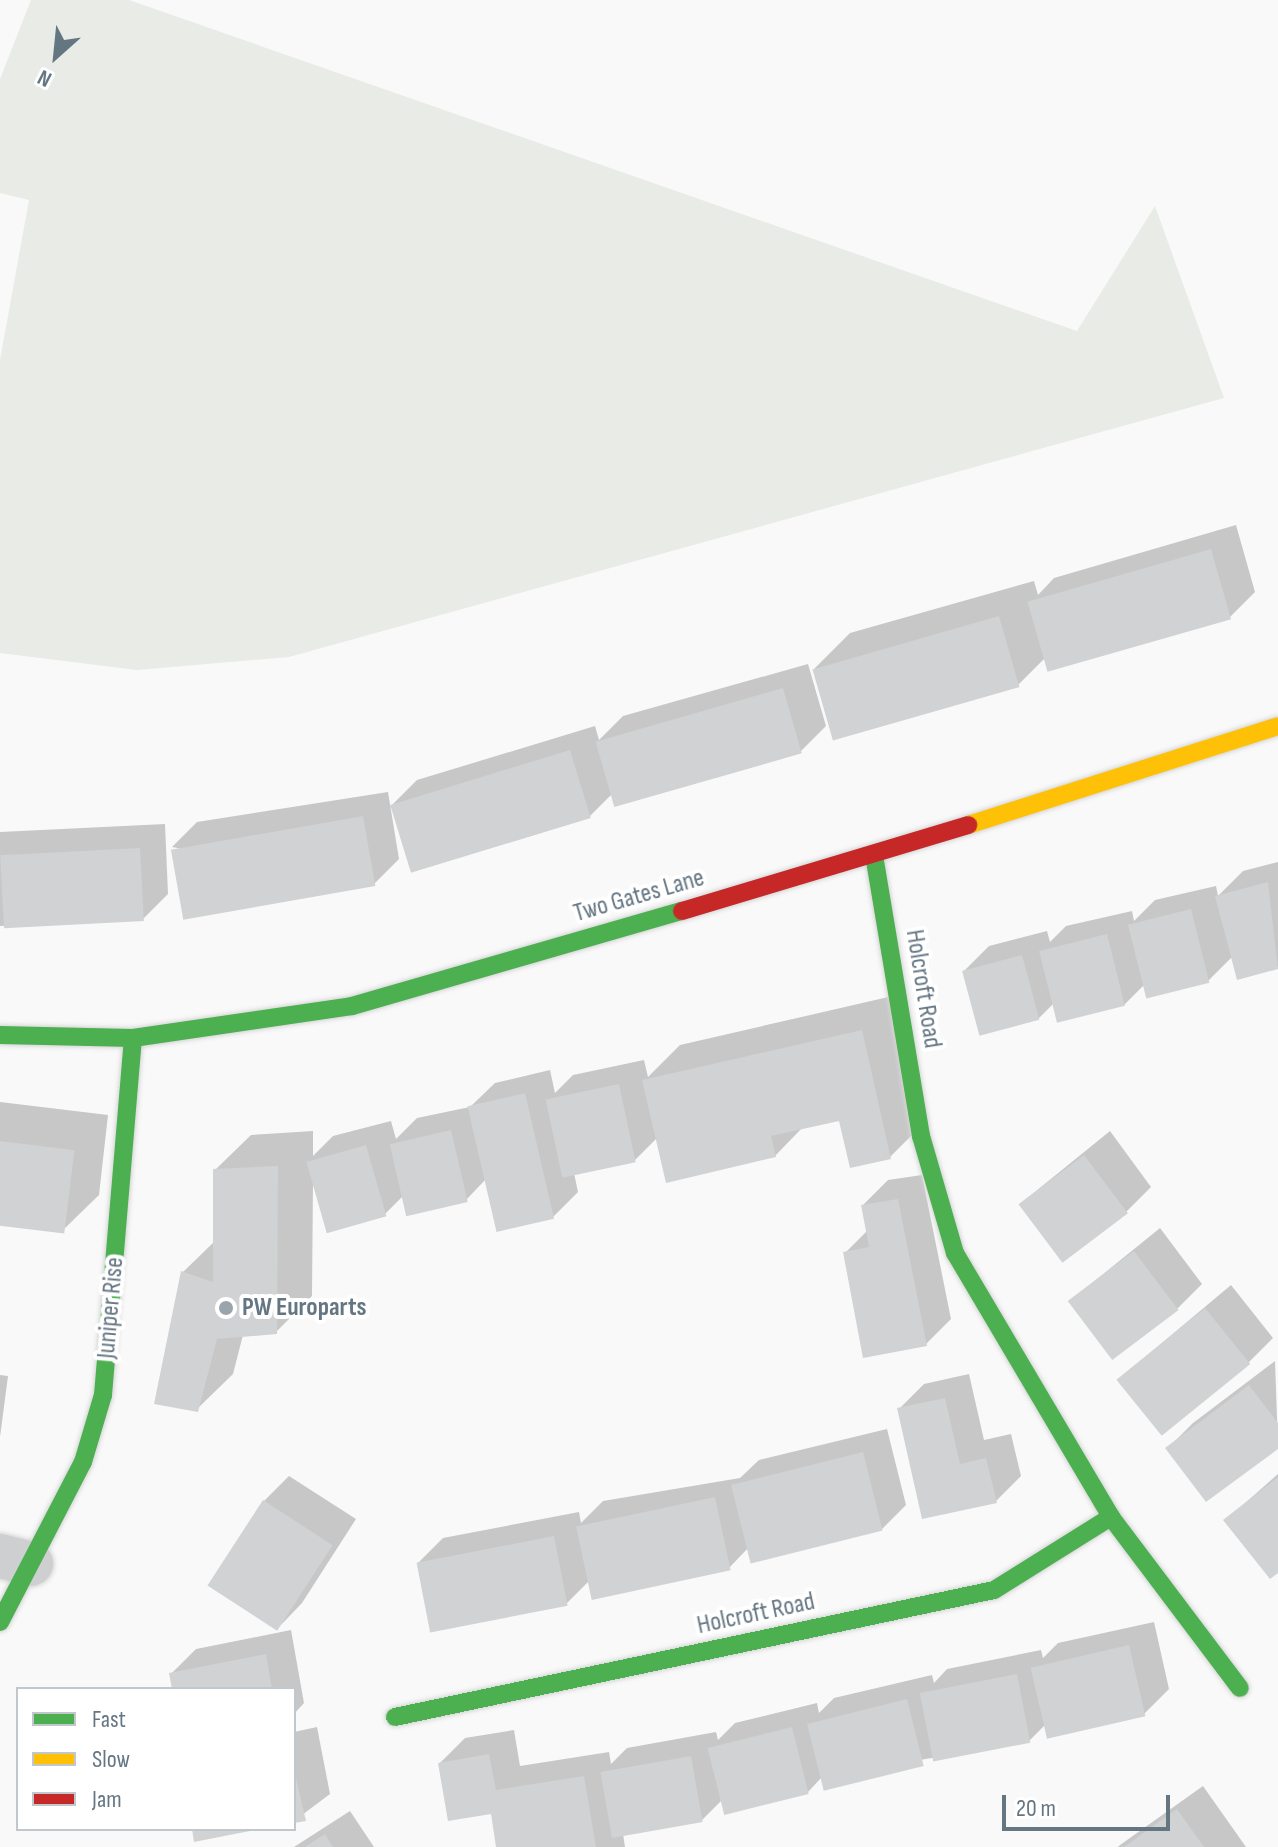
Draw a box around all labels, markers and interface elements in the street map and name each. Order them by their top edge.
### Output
north arrow [16,16,96,96]
text: N [34,63,56,93]
street label: Two Gates Lane [570,862,708,930]
street label: Holcroft Road [898,927,948,1051]
street label: Juniper Rise [91,1256,131,1360]
place label: PW Europarts [242,1292,367,1324]
marker: PW Europarts [217,1299,235,1317]
street label: Holcroft Road [694,1586,818,1642]
legend [16,1687,296,1831]
text: Fast [92,1705,126,1734]
text: Slow [92,1745,130,1774]
scale bar [1006,1779,1174,1829]
text: Jam [92,1785,122,1814]
text: 20 m [1016,1794,1056,1823]

